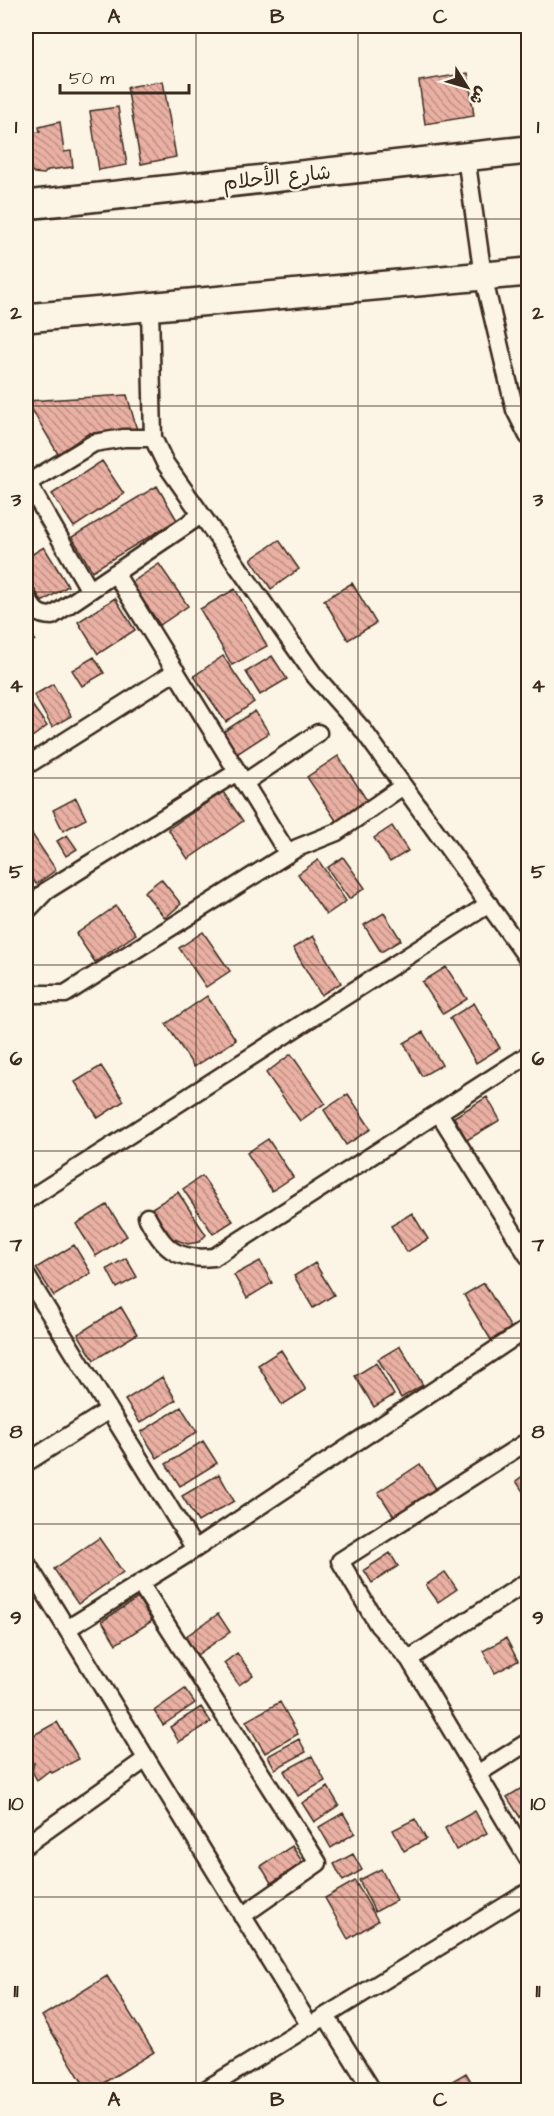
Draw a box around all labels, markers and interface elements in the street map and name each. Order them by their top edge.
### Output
text: A [108,3,121,31]
text: B [270,3,285,31]
text: C [433,3,448,31]
scale bar [60,57,189,95]
north arrow [437,57,497,117]
text: 50 m [69,66,114,91]
text: ش [464,82,492,109]
text: 1 [15,113,18,141]
text: 1 [537,113,540,141]
street label: شارع الأحلام [222,158,332,198]
text: 2 [9,299,22,327]
text: 2 [531,299,544,327]
text: 3 [10,486,22,514]
text: 3 [532,486,544,514]
text: 4 [9,672,23,700]
text: 4 [531,672,545,700]
text: 5 [9,858,24,886]
text: 5 [531,858,546,886]
text: 6 [10,1045,23,1073]
text: 6 [532,1045,545,1073]
text: 7 [9,1231,23,1259]
text: 7 [531,1231,545,1259]
text: 8 [10,1418,23,1446]
text: 8 [532,1418,545,1446]
text: 9 [10,1604,22,1632]
text: 9 [532,1604,544,1632]
text: 10 [8,1790,24,1818]
text: 10 [530,1790,546,1818]
text: 11 [13,1977,19,2005]
text: 11 [535,1977,541,2005]
text: A [108,2086,121,2114]
text: B [270,2086,285,2114]
text: C [433,2086,448,2114]

